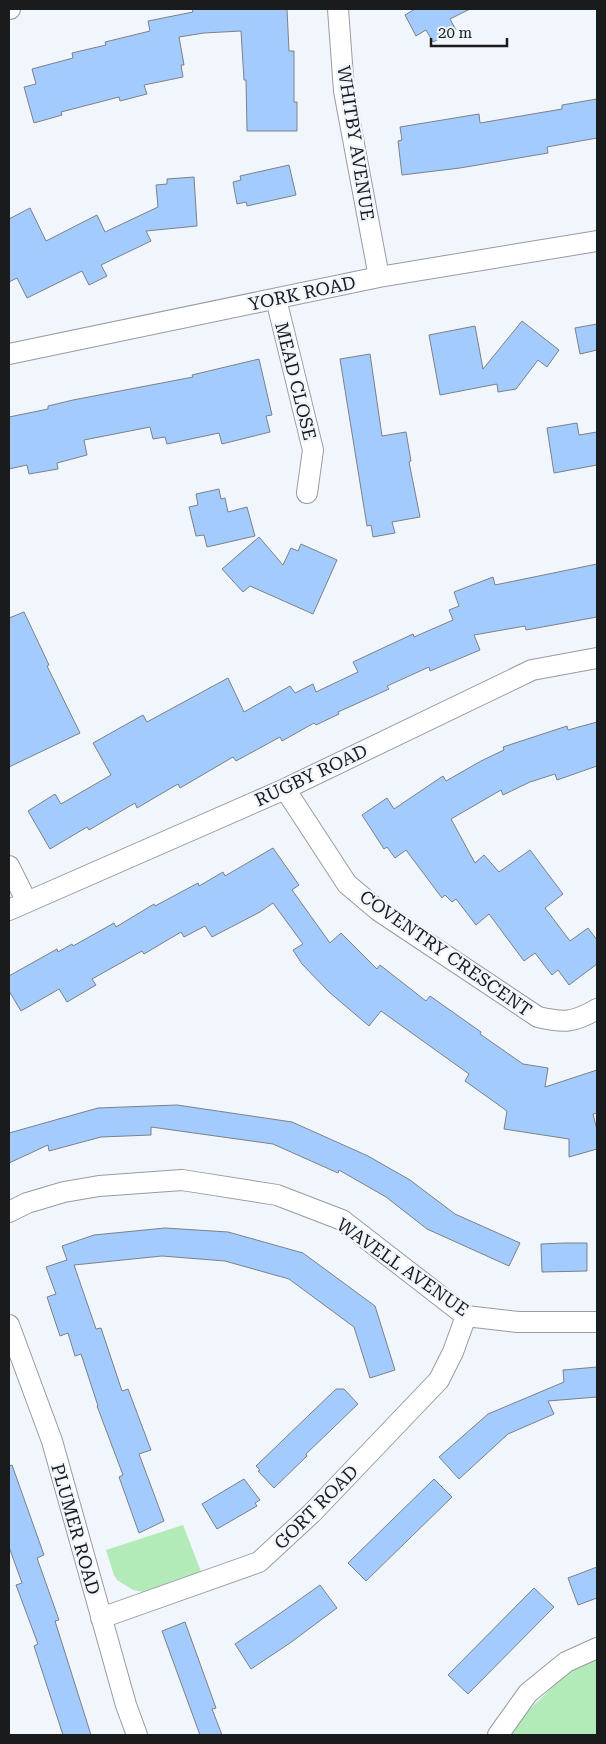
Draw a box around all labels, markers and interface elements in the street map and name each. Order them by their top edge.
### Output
scale bar [431,15,507,47]
text: 20 m [438,24,473,42]
street label: WHITBY AVENUE [333,64,379,222]
street label: YORK ROAD [247,271,358,315]
street label: MEAD CLOSE [271,320,321,442]
street label: RUGBY ROAD [251,740,371,810]
street label: COVENTRY CRESCENT [356,886,536,1020]
street label: WAVELL AVENUE [333,1214,473,1320]
street label: PLUMER ROAD [47,1461,105,1597]
street label: GORT ROAD [270,1461,362,1553]

